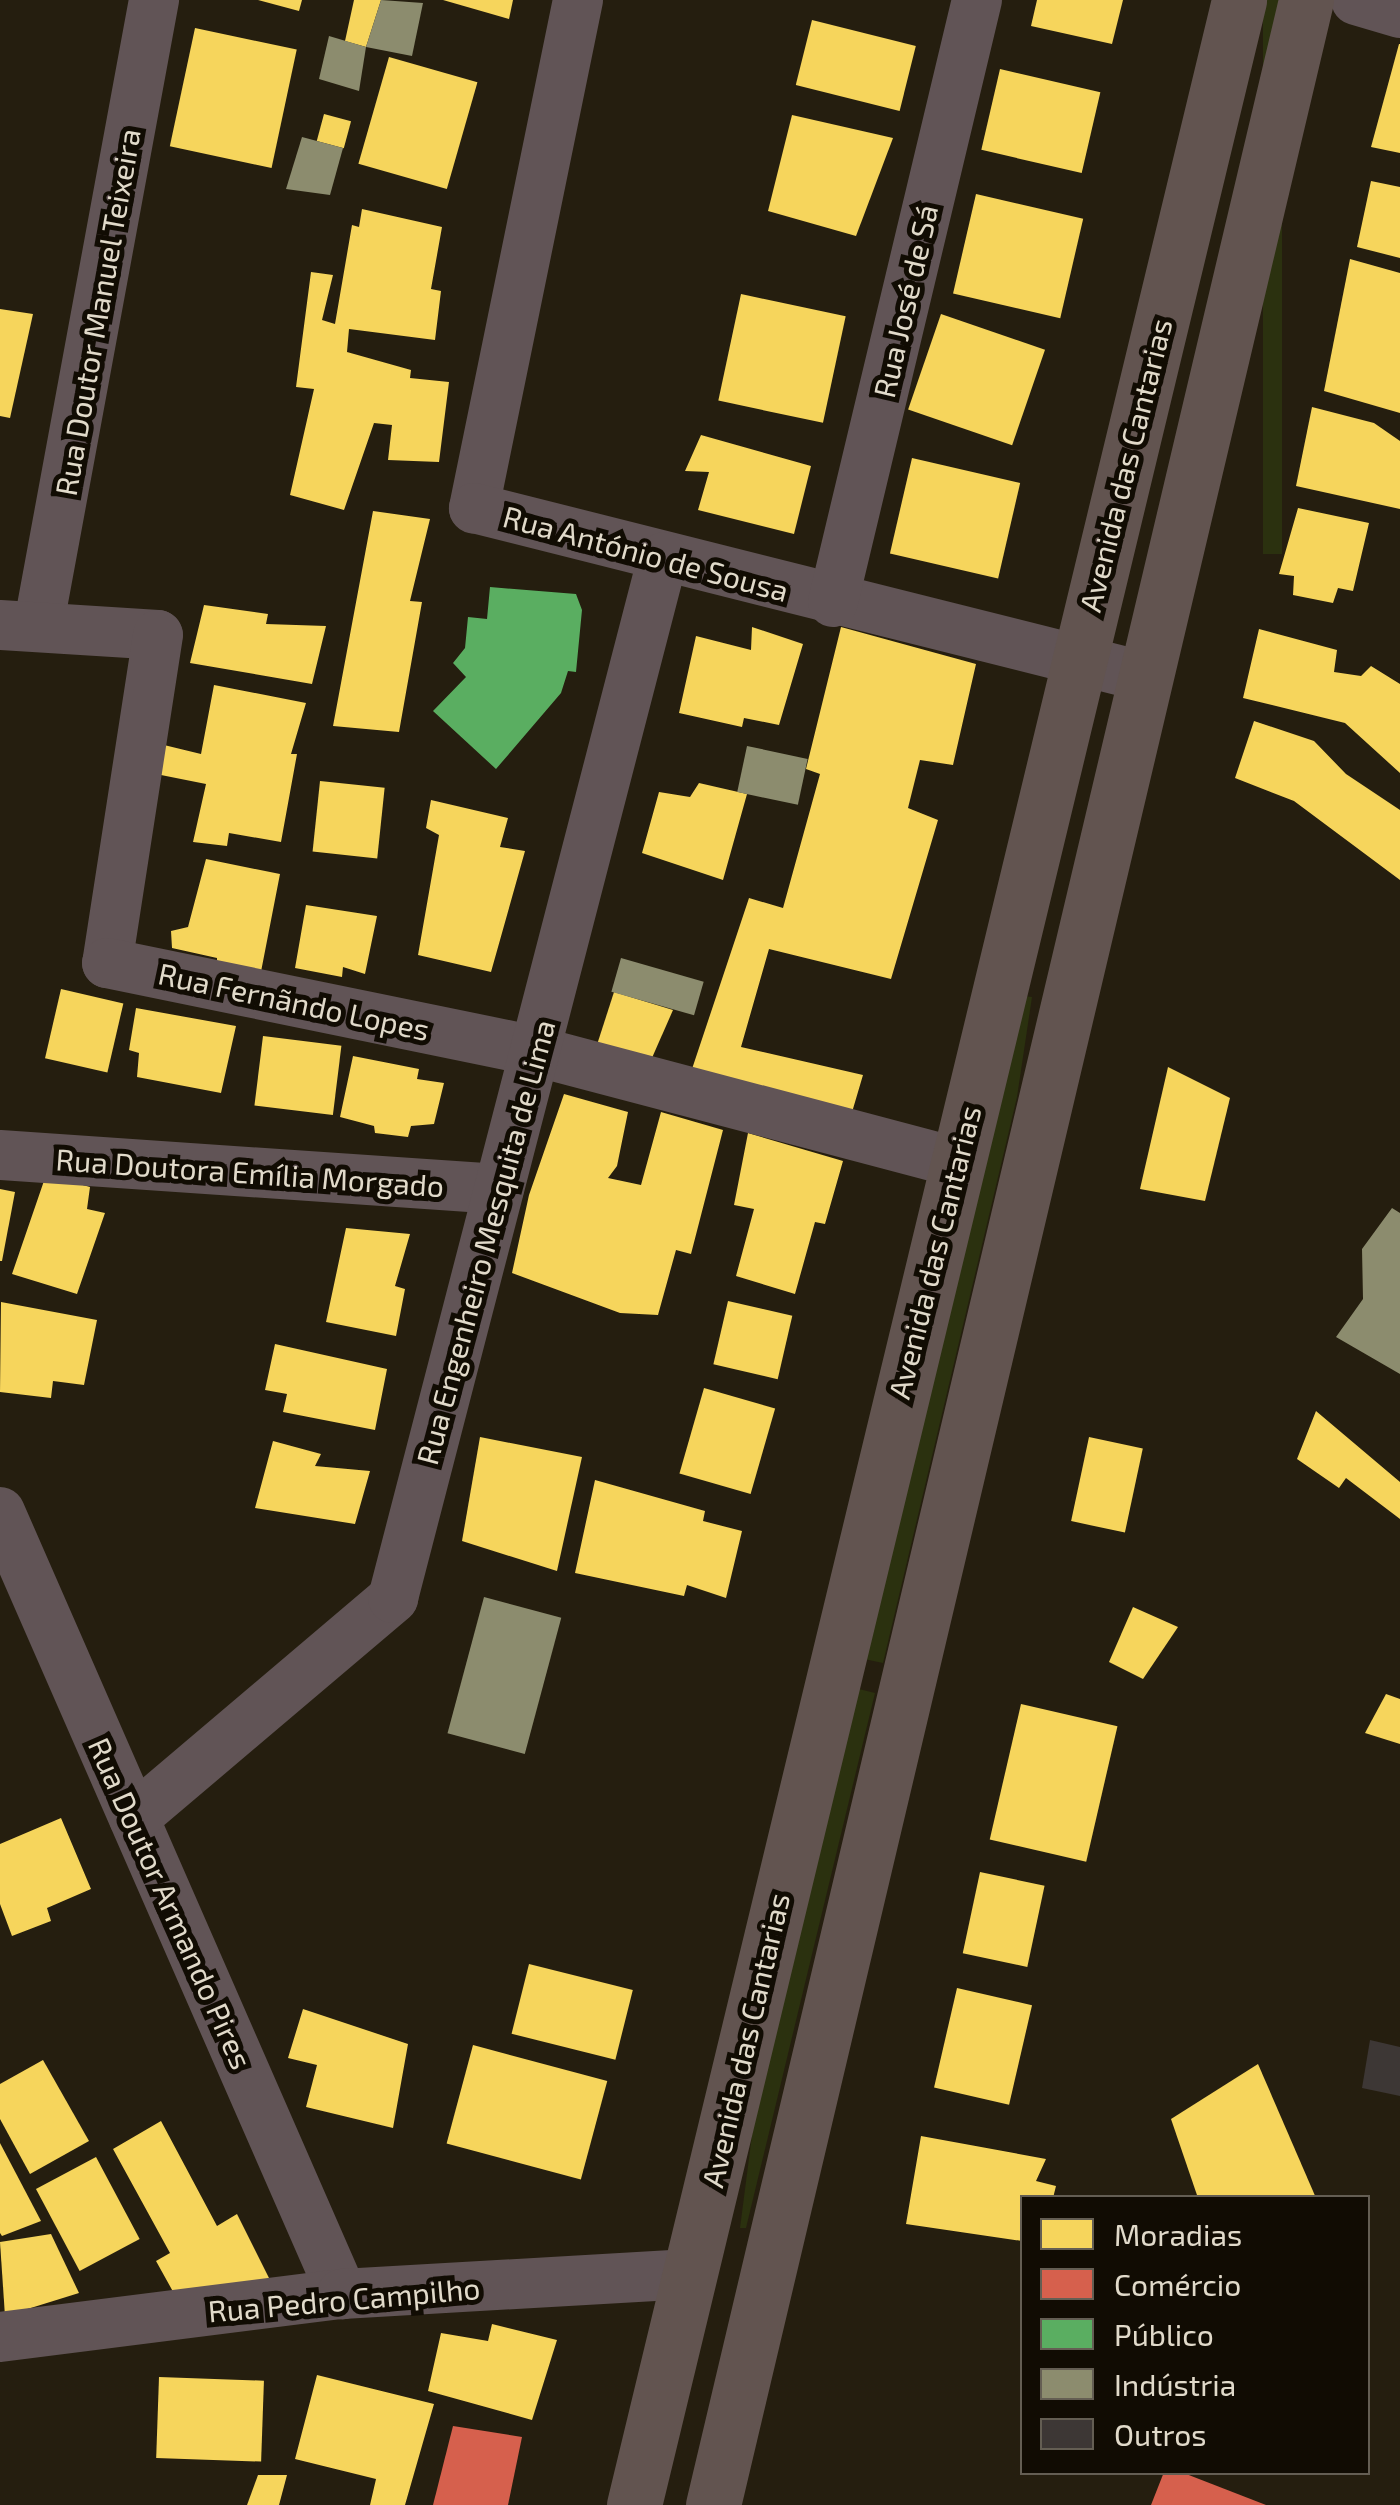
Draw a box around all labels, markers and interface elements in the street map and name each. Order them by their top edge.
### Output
street label: Rua Doutor Manuel Teixeira [47,125,147,499]
street label: Rua José de Sá [865,201,945,401]
street label: Avenida das Cantarias [1071,315,1179,615]
street label: Rua António de Sousa [499,497,793,609]
street label: Rua Fernãndo Lopes [155,955,433,1047]
street label: Rua Engenheiro Mesquita de Lima [408,1016,562,1468]
street label: Avenida das Cantarias [880,1102,988,1402]
street label: Rua Doutora Emília Morgado [55,1140,445,1204]
street label: Rua Doutor Armando Pires [81,1731,261,2075]
street label: Avenida das Cantarias [694,1889,796,2191]
legend [1020,2195,1370,2475]
text: Moradias [1114,2216,1242,2252]
text: Comércio [1114,2266,1241,2302]
street label: Rua Pedro Campilho [206,2269,482,2329]
text: Público [1114,2316,1214,2352]
text: Indústria [1114,2366,1236,2402]
text: Outros [1114,2416,1207,2452]

